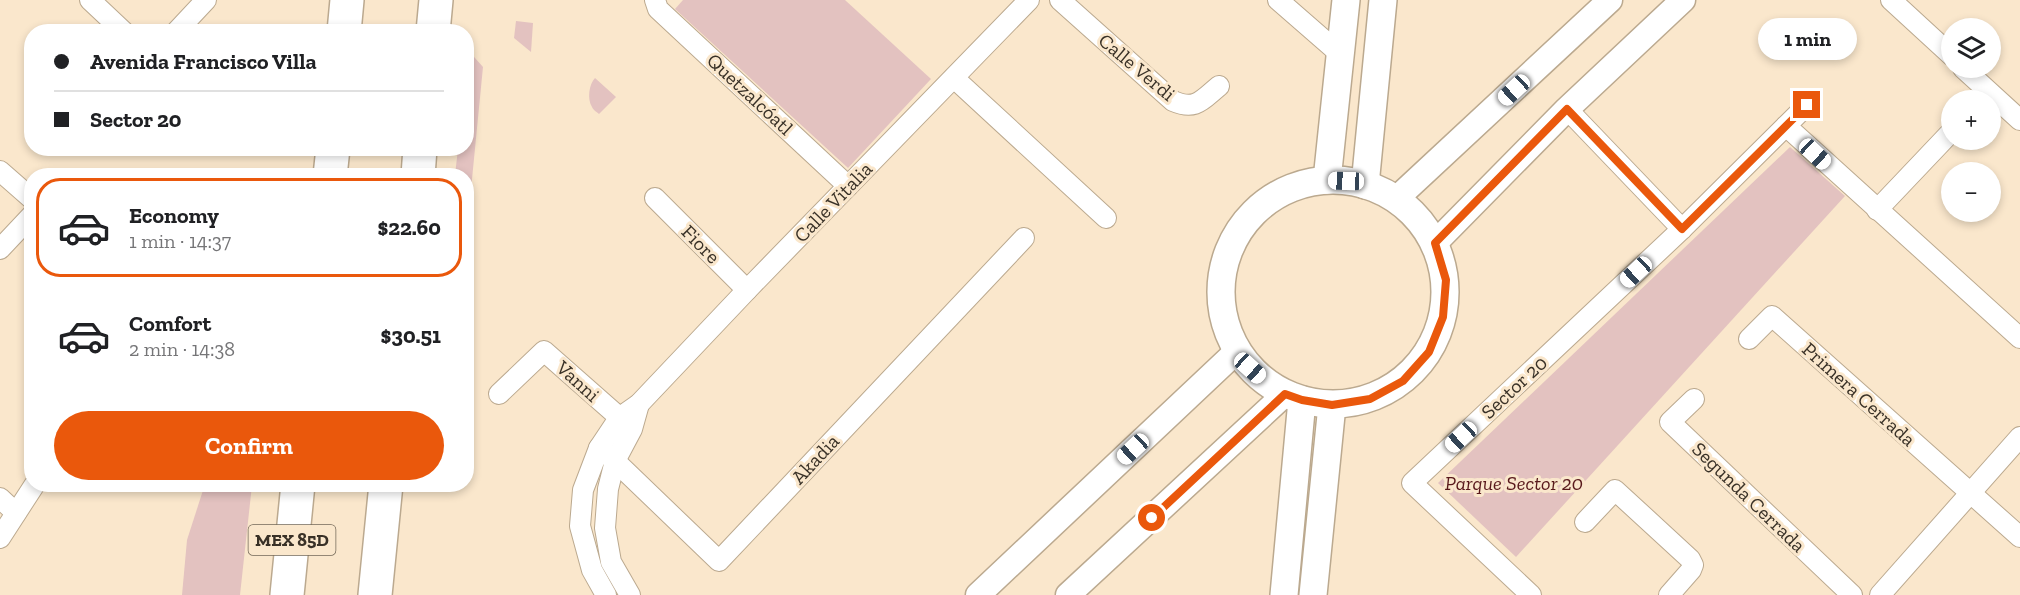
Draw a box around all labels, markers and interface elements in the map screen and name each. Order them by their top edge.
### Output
callout: 1 min [1758,18,1856,60]
map controls [1941,18,2001,222]
button: layers [1941,18,2001,78]
text: 1 min [1784,27,1831,51]
street label: Calle Verdi [1094,28,1180,106]
text: Avenida Francisco Villa [90,48,317,75]
street label: Quetzalcóatl [702,48,798,140]
car [1495,71,1533,109]
button: + [1941,90,2001,150]
route end [1793,91,1820,118]
text: Sector 20 [90,106,181,133]
car [1796,135,1834,173]
street label: Calle Vitalia [789,157,877,247]
button: − [1941,162,2001,222]
car [1328,171,1364,191]
icon: car [57,201,111,255]
text: Economy [129,202,219,229]
text: $22.60 [377,214,441,241]
street label: Fiore [677,220,725,268]
text: 1 min · 14:37 [129,229,231,253]
car [1617,253,1655,291]
icon: car [57,309,111,363]
text: Comfort [129,310,211,337]
text: $30.51 [380,322,441,349]
text: 2 min · 14:38 [129,337,235,361]
street label: Primera Cerrada [1797,337,1921,451]
car [1231,349,1269,387]
street label: Sector 20 [1476,350,1552,424]
street label: Vanni [551,355,605,407]
button: Confirm [54,411,444,480]
car [1442,418,1480,456]
street label: Akadia [786,429,844,489]
car [1114,430,1152,468]
street label: Segunda Cerrada [1687,437,1811,557]
park label: Parque Sector 20 [1445,471,1583,495]
route start [1138,504,1165,531]
road number: MEX 85D [248,525,336,555]

